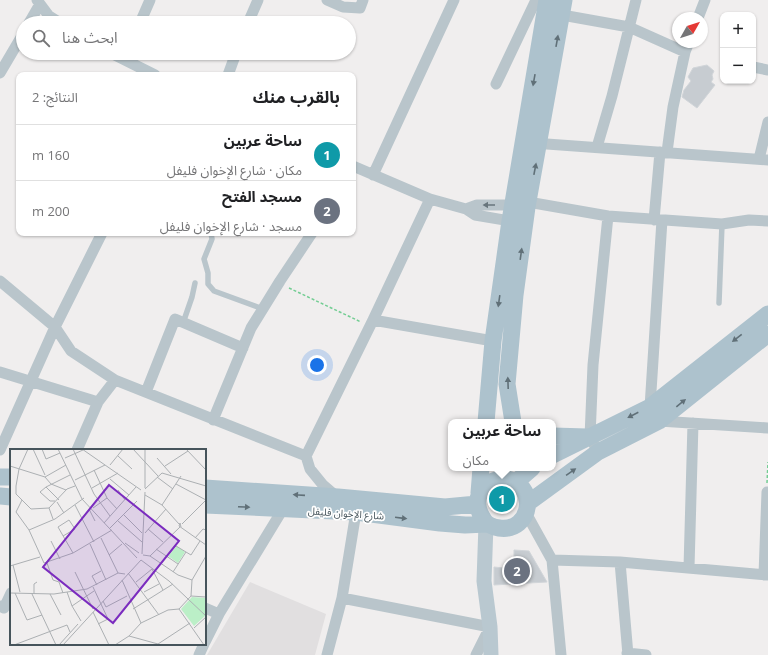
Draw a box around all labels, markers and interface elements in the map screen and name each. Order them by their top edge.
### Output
north arrow [672,12,708,48]
map controls [720,12,756,84]
button: + [720,12,756,48]
search box [16,16,356,60]
icon: search [30,27,52,49]
text: ابحث هنا [62,27,118,47]
one-way arrow [554,34,560,47]
button: − [720,48,756,84]
one-way arrow [531,74,537,86]
text: بالقرب منك [253,85,340,108]
text: النتائج: 2 [32,88,78,106]
text: ساحة عربين [224,130,302,150]
text: 160 m [32,146,70,164]
text: 1 [323,146,331,164]
text: مكان · شارع الإخوان فليفل [167,161,302,179]
one-way arrow [532,162,538,175]
text: مسجد الفتح [222,186,302,206]
text: 200 m [32,202,70,220]
text: 2 [323,202,331,220]
one-way arrow [482,202,495,208]
text: مسجد · شارع الإخوان فليفل [160,217,302,235]
one-way arrow [518,248,524,260]
one-way arrow [496,295,502,307]
one-way arrow [732,334,743,342]
your location [307,355,327,375]
one-way arrow [504,377,511,390]
one-way arrow [675,399,686,408]
one-way arrow [628,412,639,418]
popup [448,419,556,471]
text: ساحة عربين [463,420,541,440]
inset map [10,449,206,645]
text: مكان [463,451,489,469]
one-way arrow [565,468,576,476]
pin: 1 [489,484,515,514]
one-way arrow [293,491,305,498]
street label: شارع الإخوان فليفل [307,503,385,524]
one-way arrow [238,504,250,511]
one-way arrow [395,515,408,521]
pin: 2 [504,556,530,586]

